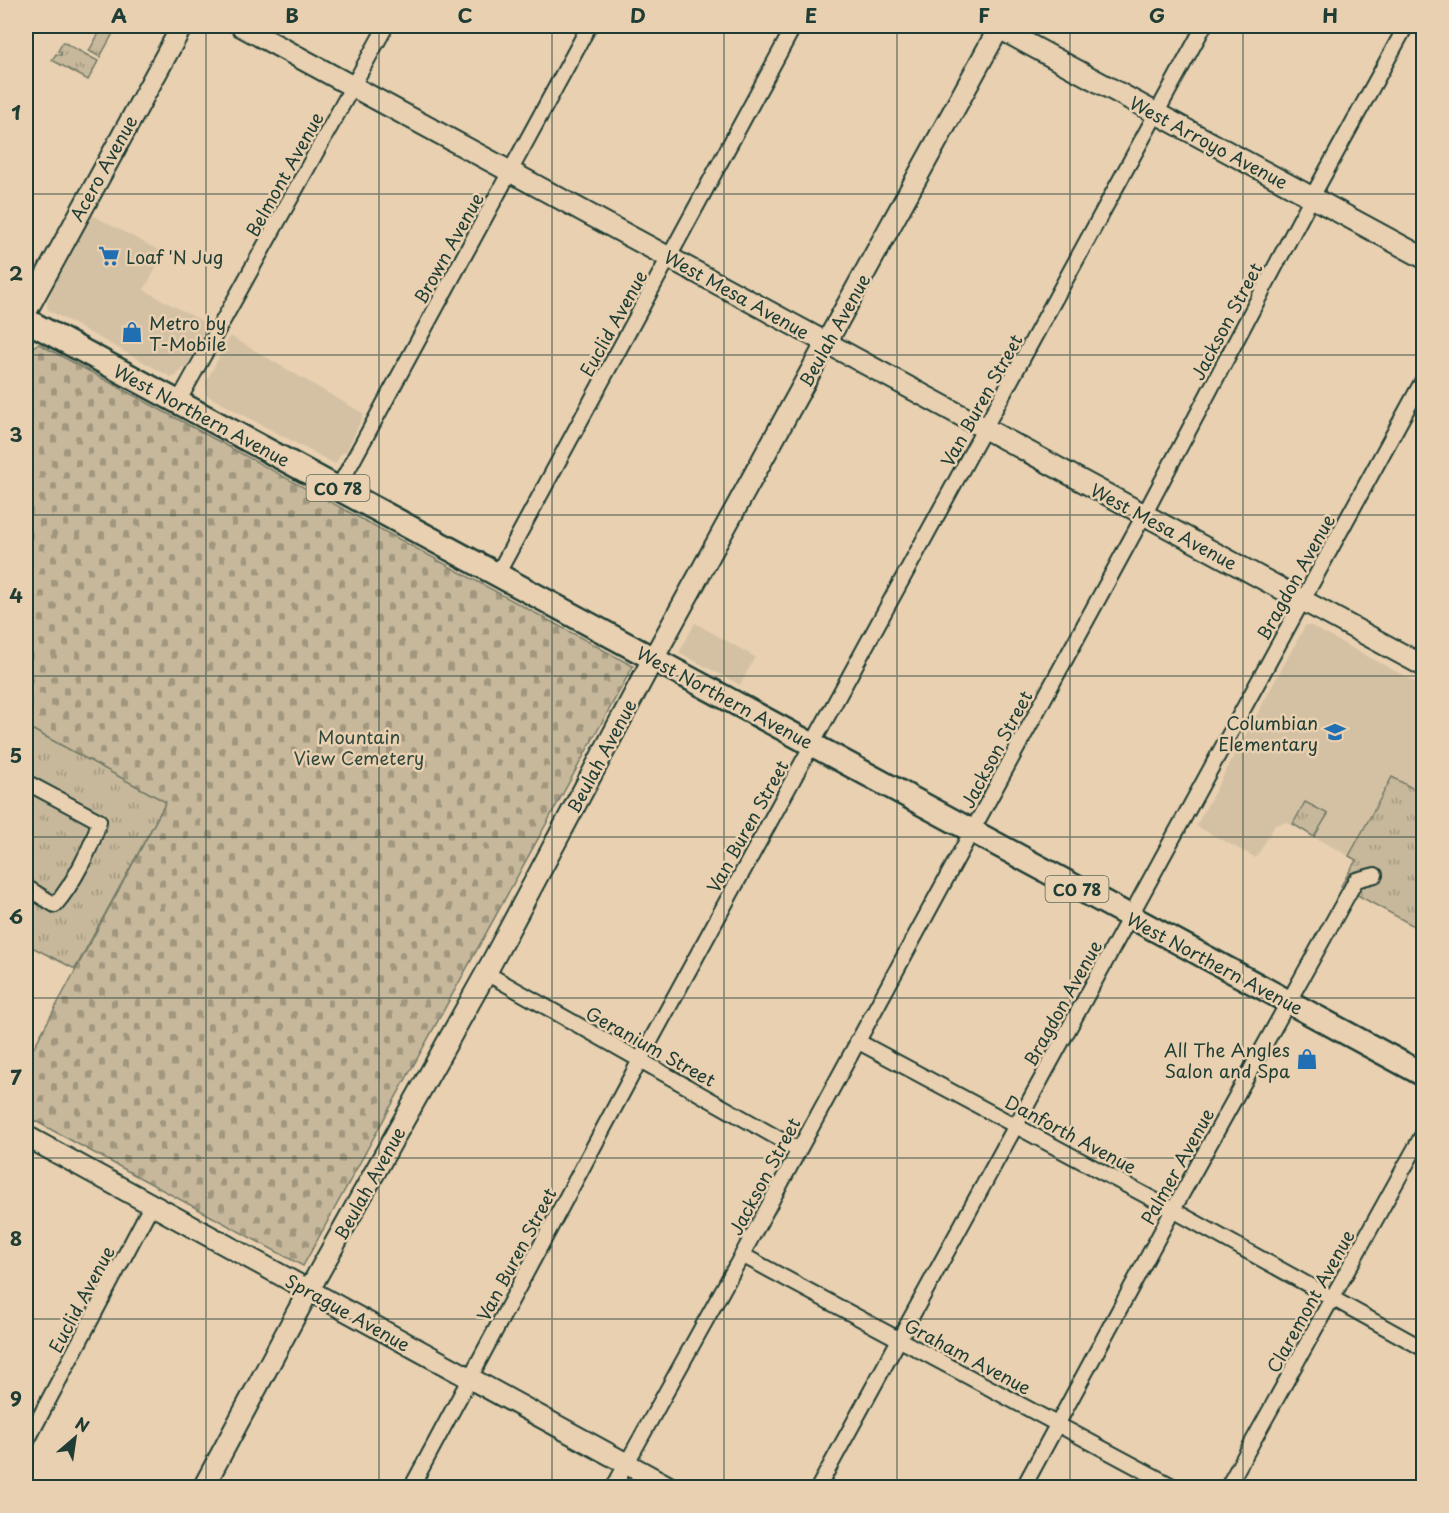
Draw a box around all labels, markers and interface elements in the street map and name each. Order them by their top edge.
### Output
text: A [111,0,127,30]
text: B [285,0,299,30]
text: C [457,0,473,30]
text: D [630,0,646,30]
text: E [805,0,817,30]
text: F [978,0,990,30]
text: G [1149,0,1165,30]
text: H [1322,0,1338,30]
street label: West Arroyo Avenue [1125,89,1293,195]
text: 1 [11,97,21,127]
street label: Belmont Avenue [239,107,330,241]
street label: Acero Avenue [63,110,143,226]
street label: Brown Avenue [406,187,490,308]
place label: Loaf 'N Jug [126,243,223,270]
street label: West Mesa Avenue [659,243,815,345]
supermarket icon: Loaf 'N Jug [97,244,121,268]
street label: Jackson Street [1184,257,1268,385]
text: 2 [9,258,23,288]
street label: Euclid Avenue [573,265,653,381]
street label: Beulah Avenue [792,268,876,392]
place label: Metro by T-Mobile [149,309,227,357]
shop icon: Metro by T-Mobile [120,320,144,344]
street label: Van Buren Street [933,329,1029,471]
street label: West Northern Avenue [109,357,295,473]
text: 3 [9,419,23,449]
road number: CO 78 [306,475,370,501]
street label: West Mesa Avenue [1086,476,1242,576]
street label: Bragdon Avenue [1249,509,1341,645]
text: 4 [9,580,23,610]
street label: West Northern Avenue [632,639,818,755]
street label: Jackson Street [954,685,1038,813]
street label: Beulah Avenue [560,694,643,818]
place label: Columbian Elementary [1218,709,1318,757]
school or university icon: Columbian Elementary [1323,720,1347,744]
park label: Mountain View Cemetery [294,723,424,771]
text: 5 [10,740,22,770]
street label: Van Buren Street [699,755,795,897]
road number: CO 78 [1046,876,1108,902]
text: 6 [9,901,23,931]
street label: West Northern Avenue [1122,905,1308,1021]
street label: Bragdon Avenue [1016,935,1108,1071]
street label: Geranium Street [581,999,721,1093]
place label: All The Angles Salon and Spa [1164,1036,1290,1084]
shop icon: All The Angles Salon and Spa [1295,1047,1319,1071]
text: 7 [10,1062,22,1092]
street label: Danforth Avenue [1001,1088,1142,1180]
street label: Palmer Avenue [1134,1103,1220,1229]
street label: Jackson Street [722,1112,806,1240]
street label: Beulah Avenue [327,1121,411,1245]
street label: Van Buren Street [469,1183,563,1325]
text: 8 [10,1223,22,1253]
street label: Claremont Avenue [1259,1224,1361,1377]
street label: Euclid Avenue [41,1241,121,1357]
street label: Sprague Avenue [281,1267,415,1358]
street label: Graham Avenue [900,1311,1036,1401]
text: 9 [10,1383,22,1413]
north arrow [45,1408,105,1468]
text: N [71,1410,94,1438]

